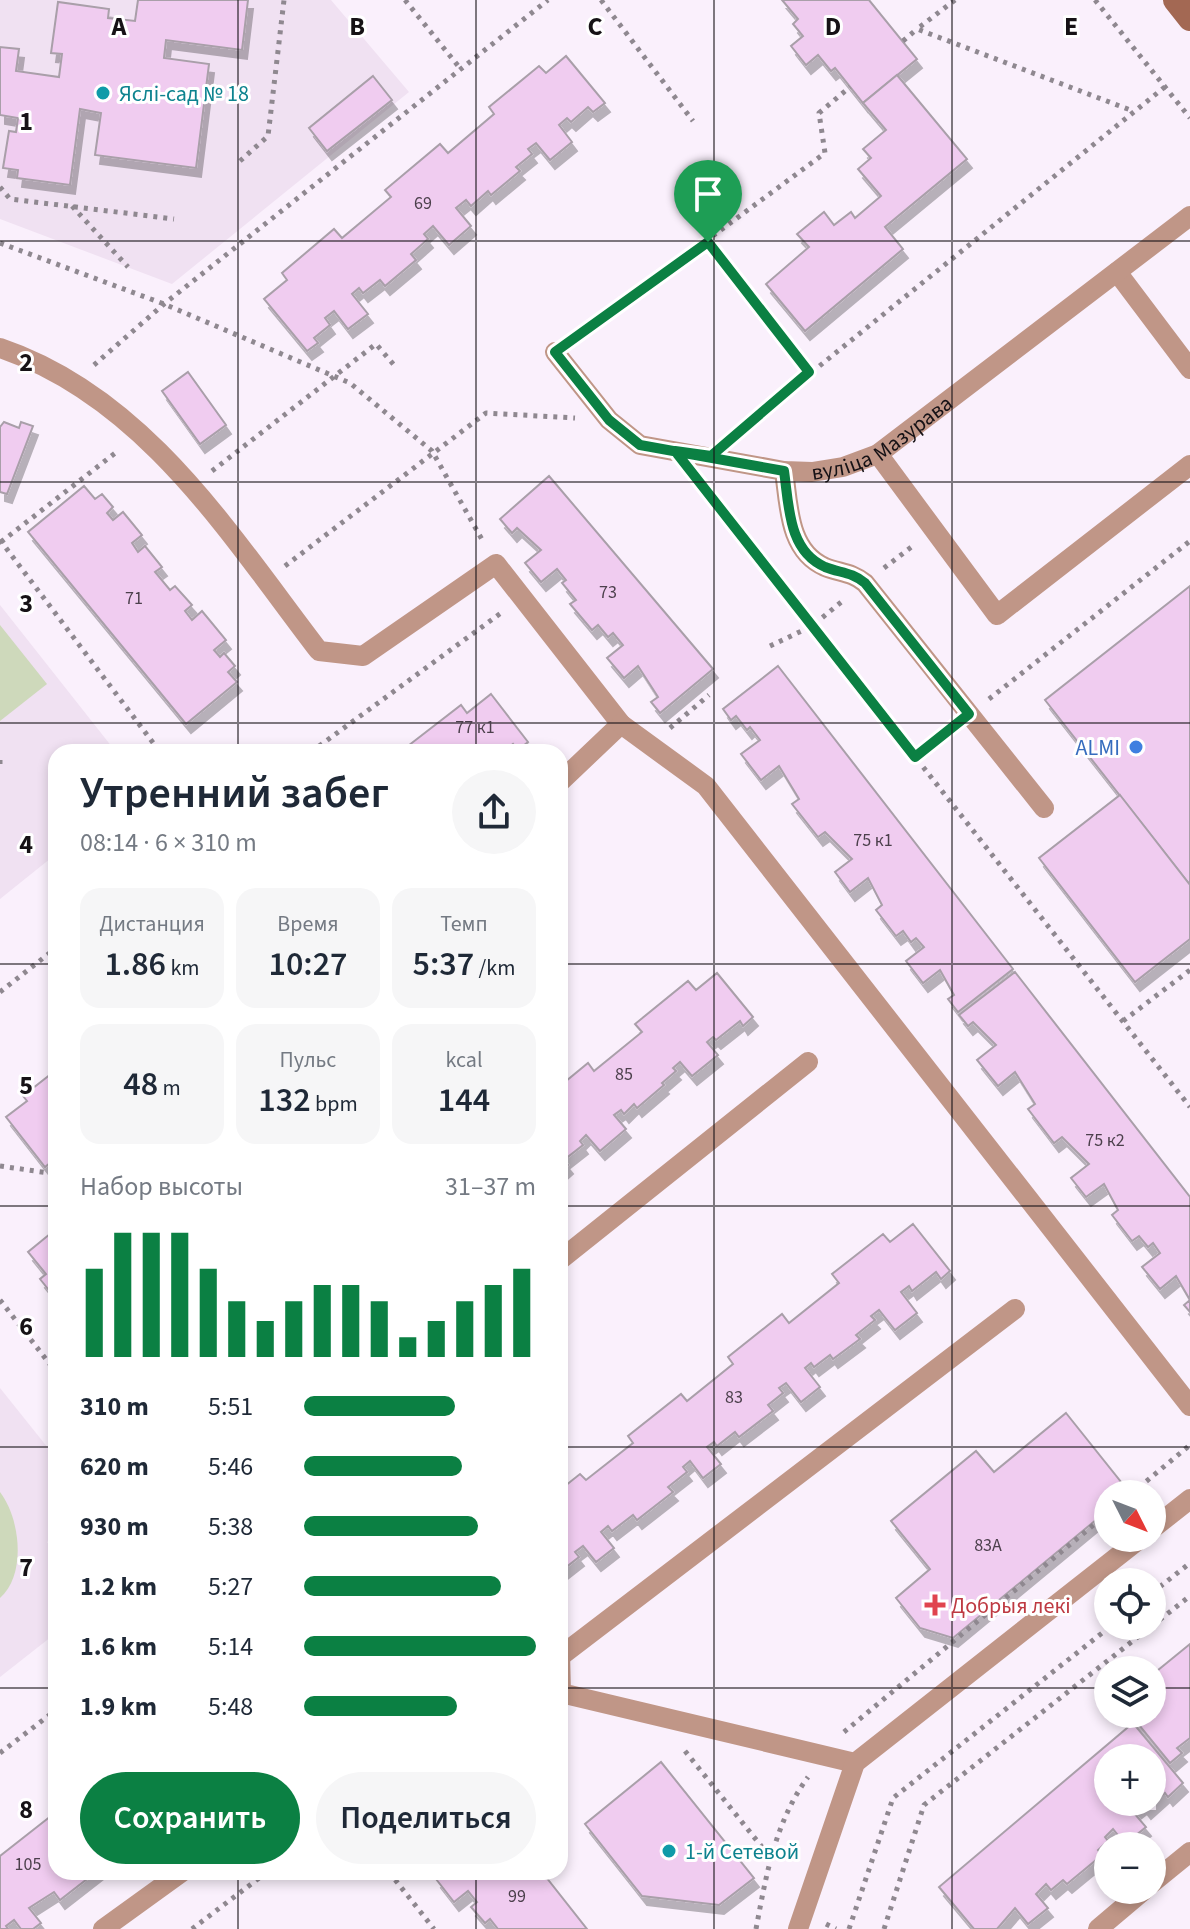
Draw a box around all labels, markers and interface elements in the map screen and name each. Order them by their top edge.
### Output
text: A [111,8,128,45]
text: B [349,8,365,45]
text: C [587,8,603,45]
text: D [825,8,841,45]
text: E [1064,8,1078,45]
place label: Яслі-сад № 18 [119,78,249,110]
marker: Яслі-сад № 18 [94,84,112,102]
text: 1 [19,103,33,140]
pin [674,160,742,242]
icon: arrive [686,172,730,216]
house number: 69 [414,191,432,216]
text: 2 [19,344,33,381]
street label: вуліца Мазурава [809,388,960,489]
house number: 73 [599,580,617,605]
text: 3 [19,585,33,622]
house number: 71 [125,586,143,611]
house number: 77 к1 [455,715,495,740]
place label: ALMI [1076,732,1120,764]
marker: ALMI [1127,738,1145,756]
text: Утренний забег [80,762,389,825]
button: share [452,770,536,854]
text: 08:14 · 6 × 310 m [80,824,257,861]
text: 4 [19,826,33,863]
house number: 75 к1 [853,828,893,853]
text: Дистанция [99,908,205,940]
text: Время [277,908,339,940]
text: Темп [440,908,488,940]
text: 1.86 [104,940,166,989]
text: 10:27 [268,940,348,989]
text: 5:37 [413,940,474,989]
text: km [166,952,200,984]
text: /km [474,952,515,984]
text: Пульс [280,1044,336,1076]
text: kcal [445,1044,483,1076]
text: 48 [123,1060,158,1109]
house number: 85 [615,1062,633,1087]
text: 5 [19,1067,33,1104]
text: m [158,1072,181,1104]
text: 132 [258,1076,311,1125]
text: 144 [438,1076,490,1125]
text: bpm [311,1088,358,1120]
house number: 75 к2 [1085,1128,1125,1153]
text: Набор высоты [80,1168,243,1205]
text: 31–37 m [445,1168,536,1205]
text: 6 [19,1308,33,1345]
house number: 83 [725,1385,743,1410]
text: 310 m [80,1388,149,1425]
text: 5:51 [208,1388,253,1425]
text: 620 m [80,1448,149,1485]
text: 5:46 [208,1448,253,1485]
north arrow [1094,1480,1166,1552]
map controls [1094,1480,1166,1904]
text: 930 m [80,1508,149,1545]
text: 5:38 [208,1508,253,1545]
house number: 83А [974,1533,1002,1558]
text: 7 [19,1549,33,1586]
text: 1.2 km [80,1568,157,1605]
text: 5:27 [208,1568,253,1605]
button: locate [1094,1568,1166,1640]
place label: Добрыя лекі [951,1590,1071,1622]
marker: Добрыя лекі [926,1596,944,1614]
text: 1.6 km [80,1628,157,1665]
text: 5:14 [208,1628,253,1665]
button: layers [1094,1656,1166,1728]
text: 1.9 km [80,1688,157,1725]
text: 5:48 [208,1688,253,1725]
button: + [1094,1744,1166,1816]
button: Сохранить [80,1772,300,1864]
button: Поделиться [316,1772,536,1864]
text: 8 [19,1791,33,1828]
button: − [1094,1832,1166,1904]
place label: 1-й Сетевой [685,1836,799,1868]
marker: 1-й Сетевой [660,1842,678,1860]
house number: 105 [15,1852,41,1877]
house number: 99 [508,1884,526,1909]

